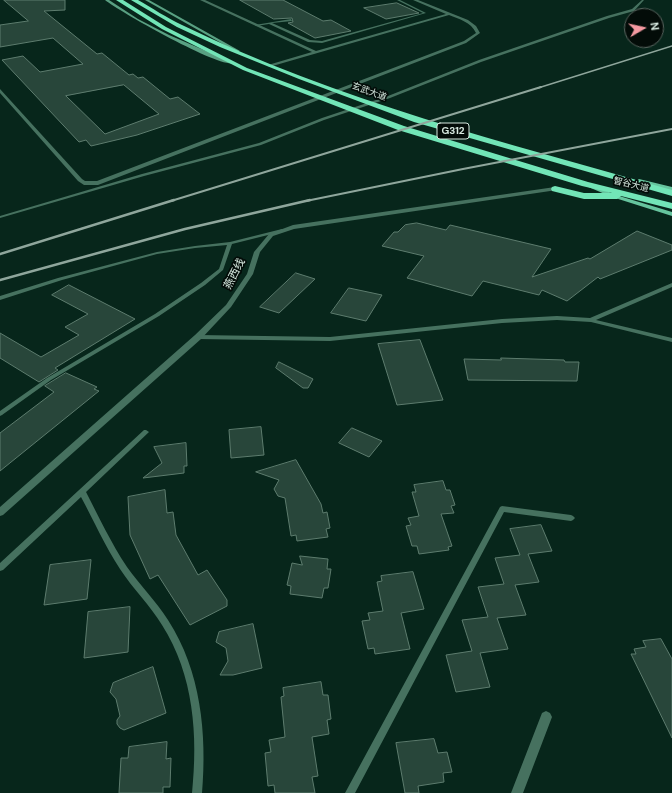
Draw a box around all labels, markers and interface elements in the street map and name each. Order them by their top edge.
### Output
north arrow [624,8,664,48]
text: N [647,21,662,31]
street label: 玄武大道 [350,81,388,103]
road number: G312 [437,123,469,139]
street label: 智谷大道 [612,175,650,195]
street label: 燕西线 [222,256,248,292]

